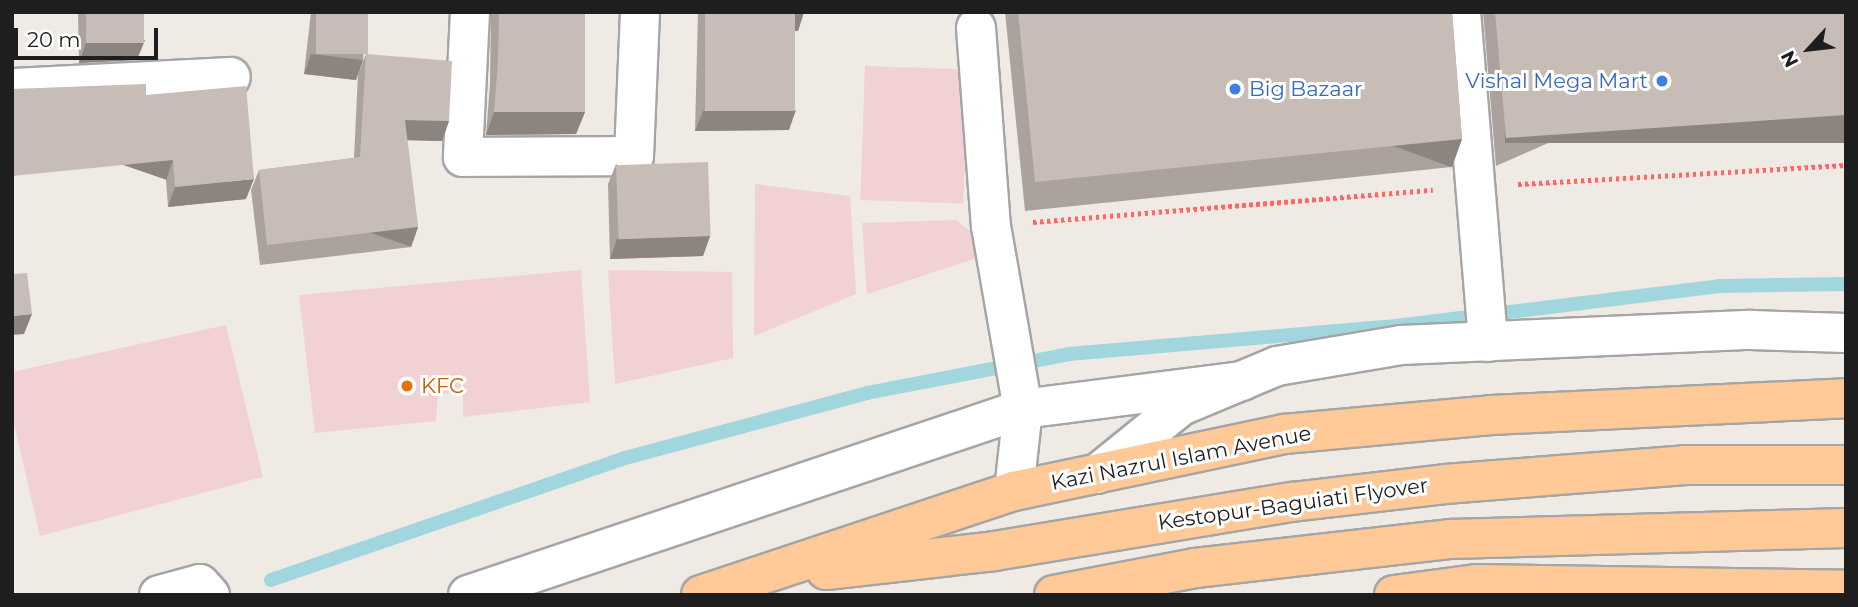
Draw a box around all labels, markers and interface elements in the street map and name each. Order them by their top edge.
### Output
scale bar [18,14,161,58]
north arrow [1774,14,1844,84]
text: 20 m [27,27,81,52]
text: N [1776,47,1804,71]
place label: Vishal Mega Mart [1465,68,1648,94]
marker: Vishal Mega Mart [1654,73,1670,89]
place label: Big Bazaar [1249,76,1363,102]
marker: Big Bazaar [1227,81,1243,97]
place label: KFC [421,373,464,399]
marker: KFC [399,378,415,394]
street label: Kazi Nazrul Islam Avenue [1049,420,1313,496]
street label: Kestopur-Baguiati Flyover [1156,473,1430,535]

